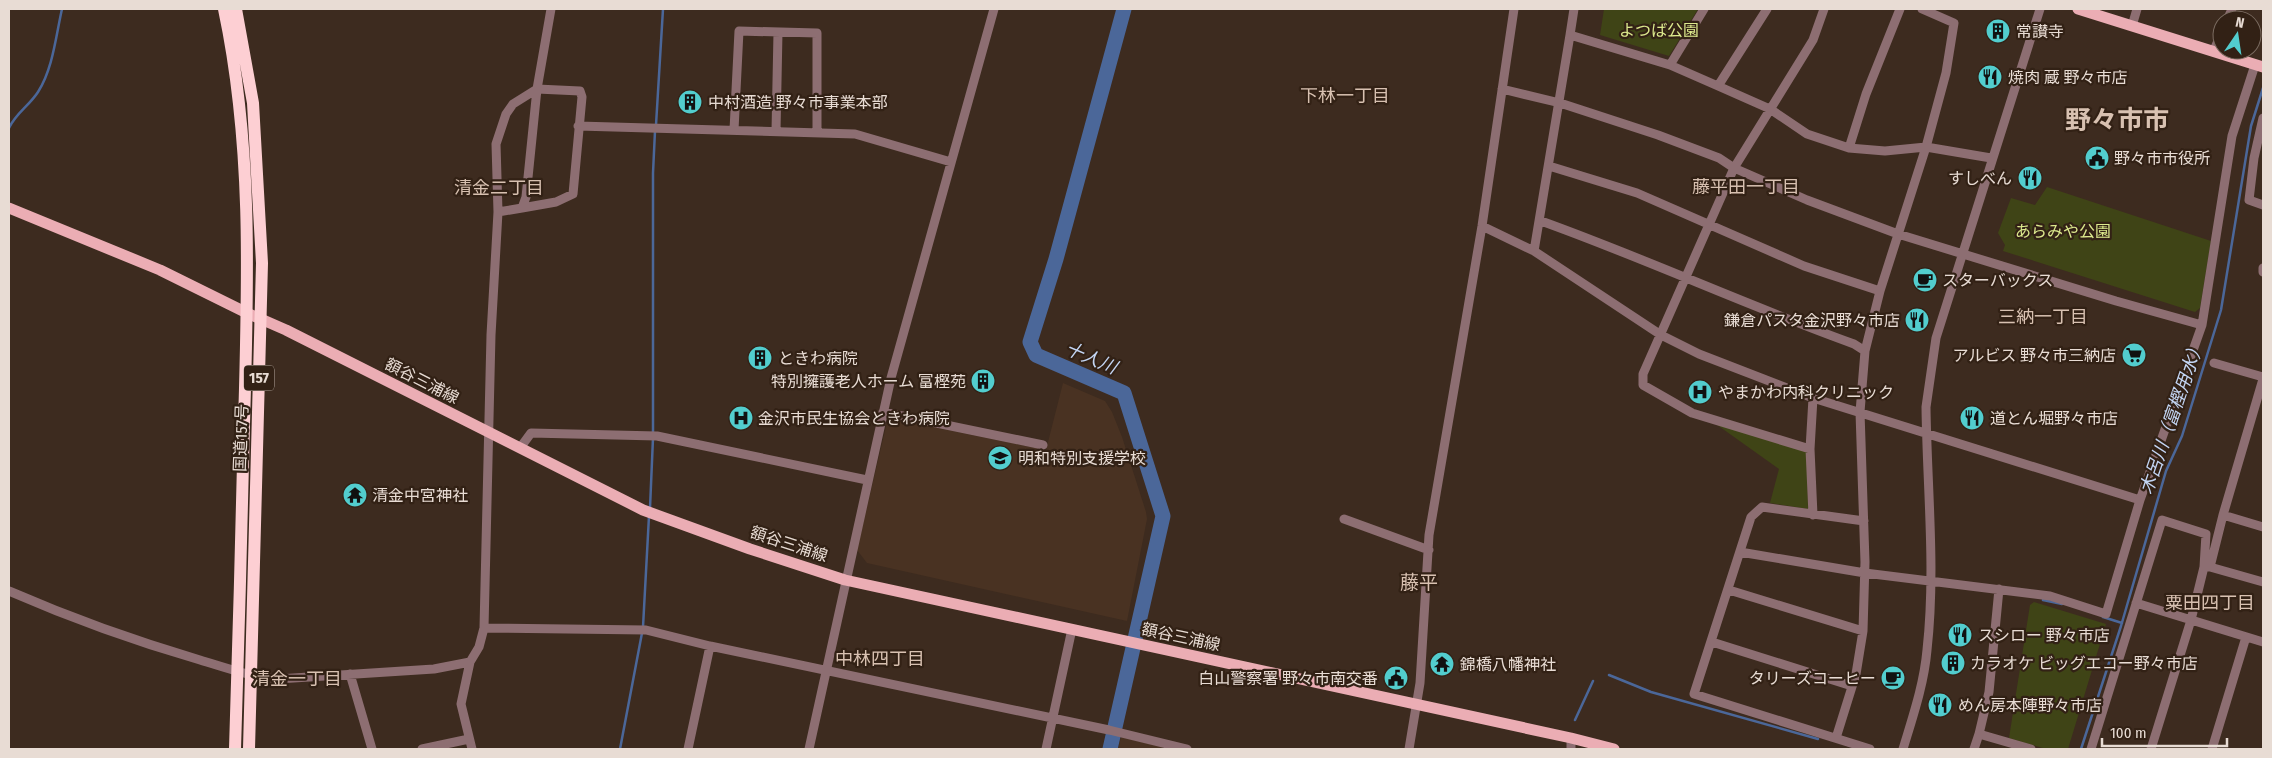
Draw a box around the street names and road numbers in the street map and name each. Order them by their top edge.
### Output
street label: 額谷三浦線 [382,354,462,408]
road number: 157 [244,366,274,390]
street label: 国道157号 [230,404,252,472]
street label: 額谷三浦線 [748,523,830,565]
street label: 額谷三浦線 [1140,619,1222,655]

